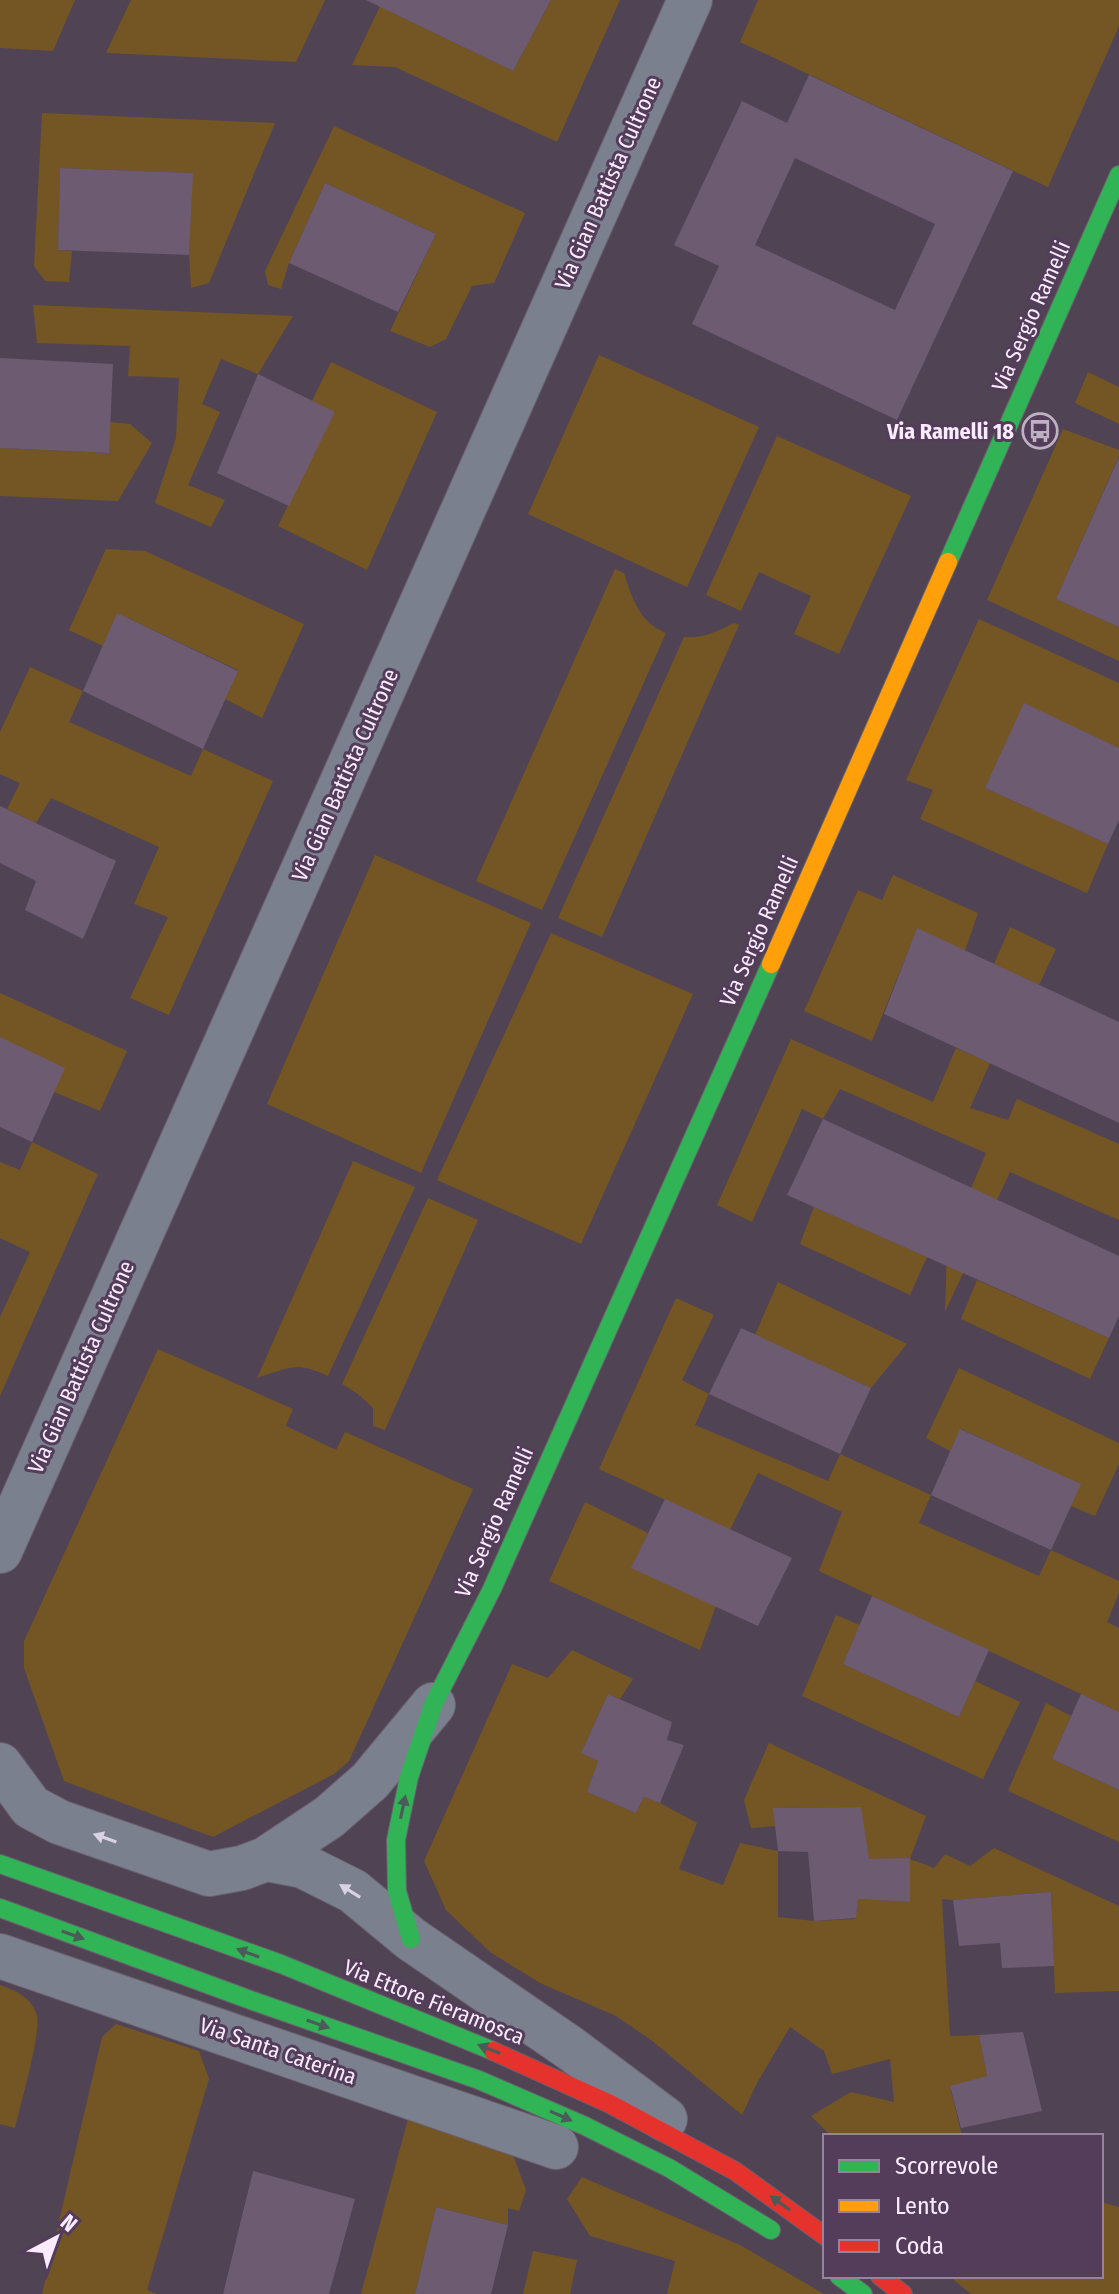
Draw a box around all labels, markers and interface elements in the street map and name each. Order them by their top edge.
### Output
street label: Via Gian Battista Cultrone [549,72,667,294]
street label: Via Sergio Ramelli [986,237,1076,395]
bus stop icon: Via Ramelli 18 [1021,412,1059,450]
place label: Via Ramelli 18 [886,418,1014,445]
street label: Via Gian Battista Cultrone [286,664,404,886]
street label: Via Sergio Ramelli [714,852,804,1010]
street label: Via Gian Battista Cultrone [22,1256,140,1478]
street label: Via Sergio Ramelli [449,1443,539,1601]
one-way arrow [397,1795,410,1820]
one-way arrow [93,1832,117,1844]
one-way arrow [339,1884,361,1898]
one-way arrow [61,1929,85,1942]
one-way arrow [236,1946,260,1959]
street label: Via Ettore Fieramosca [340,1953,528,2051]
street label: Via Santa Caterina [196,2012,360,2090]
one-way arrow [306,2018,330,2030]
one-way arrow [477,2043,501,2056]
one-way arrow [549,2109,572,2122]
legend [823,2134,1103,2278]
text: Scorrevole [895,2152,998,2180]
text: Lento [895,2192,950,2220]
one-way arrow [769,2195,791,2211]
north arrow [16,2198,96,2278]
text: N [55,2209,83,2238]
text: Coda [895,2232,944,2260]

